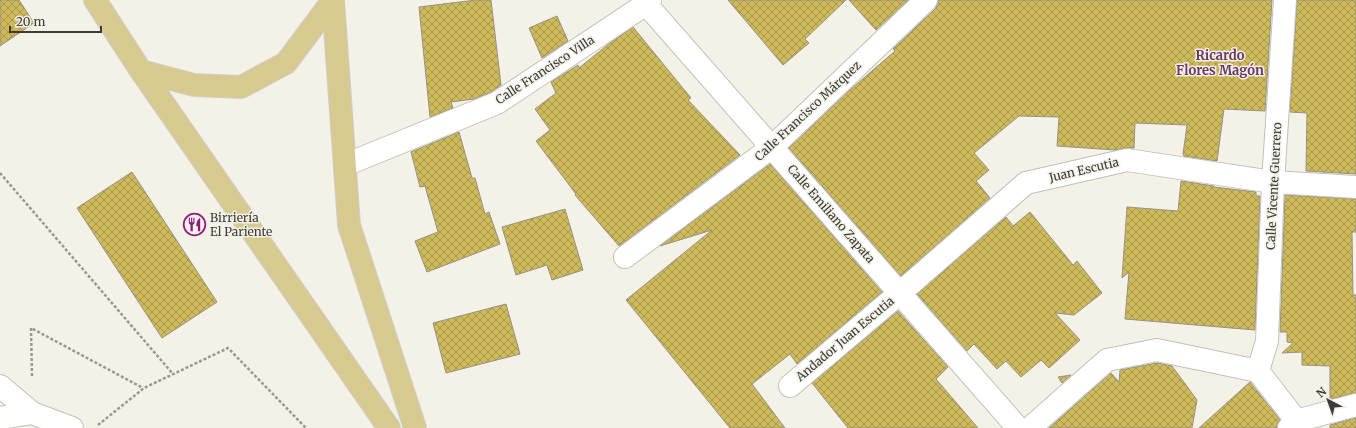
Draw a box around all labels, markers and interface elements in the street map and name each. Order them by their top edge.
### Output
scale bar [10,8,101,34]
text: 20 m [16,14,45,29]
street label: Calle Francisco Villa [492,32,597,107]
district label: Ricardo Flores Magón [1176,47,1264,79]
street label: Calle Francisco Márquez [751,57,864,164]
street label: Calle Vicente Guerrero [1263,122,1284,250]
street label: Juan Escutia [1047,154,1121,185]
street label: Calle Emiliano Zapata [785,161,879,266]
place label: Birriería El Pariente [210,210,272,239]
restaurant icon: Birriería El Pariente [181,212,207,238]
street label: Andador Juan Escutia [792,293,897,385]
north arrow [1308,380,1348,420]
text: N [1314,384,1330,401]

